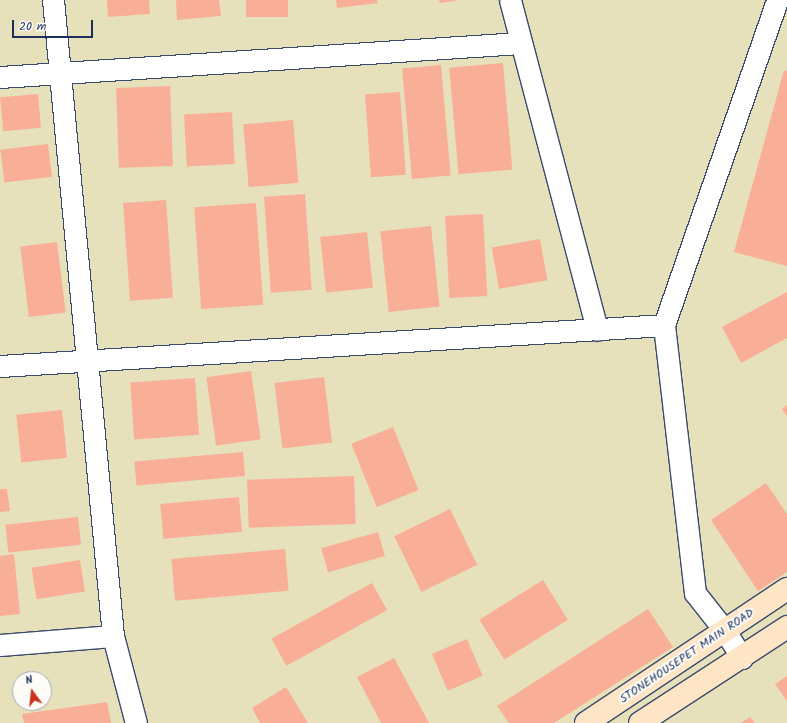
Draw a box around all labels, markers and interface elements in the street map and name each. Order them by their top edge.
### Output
scale bar [14,12,95,38]
text: 20 m [19,17,46,36]
street label: STONEHOUSEPET MAIN ROAD [617,606,757,706]
north arrow [12,671,52,711]
text: N [23,671,35,690]

